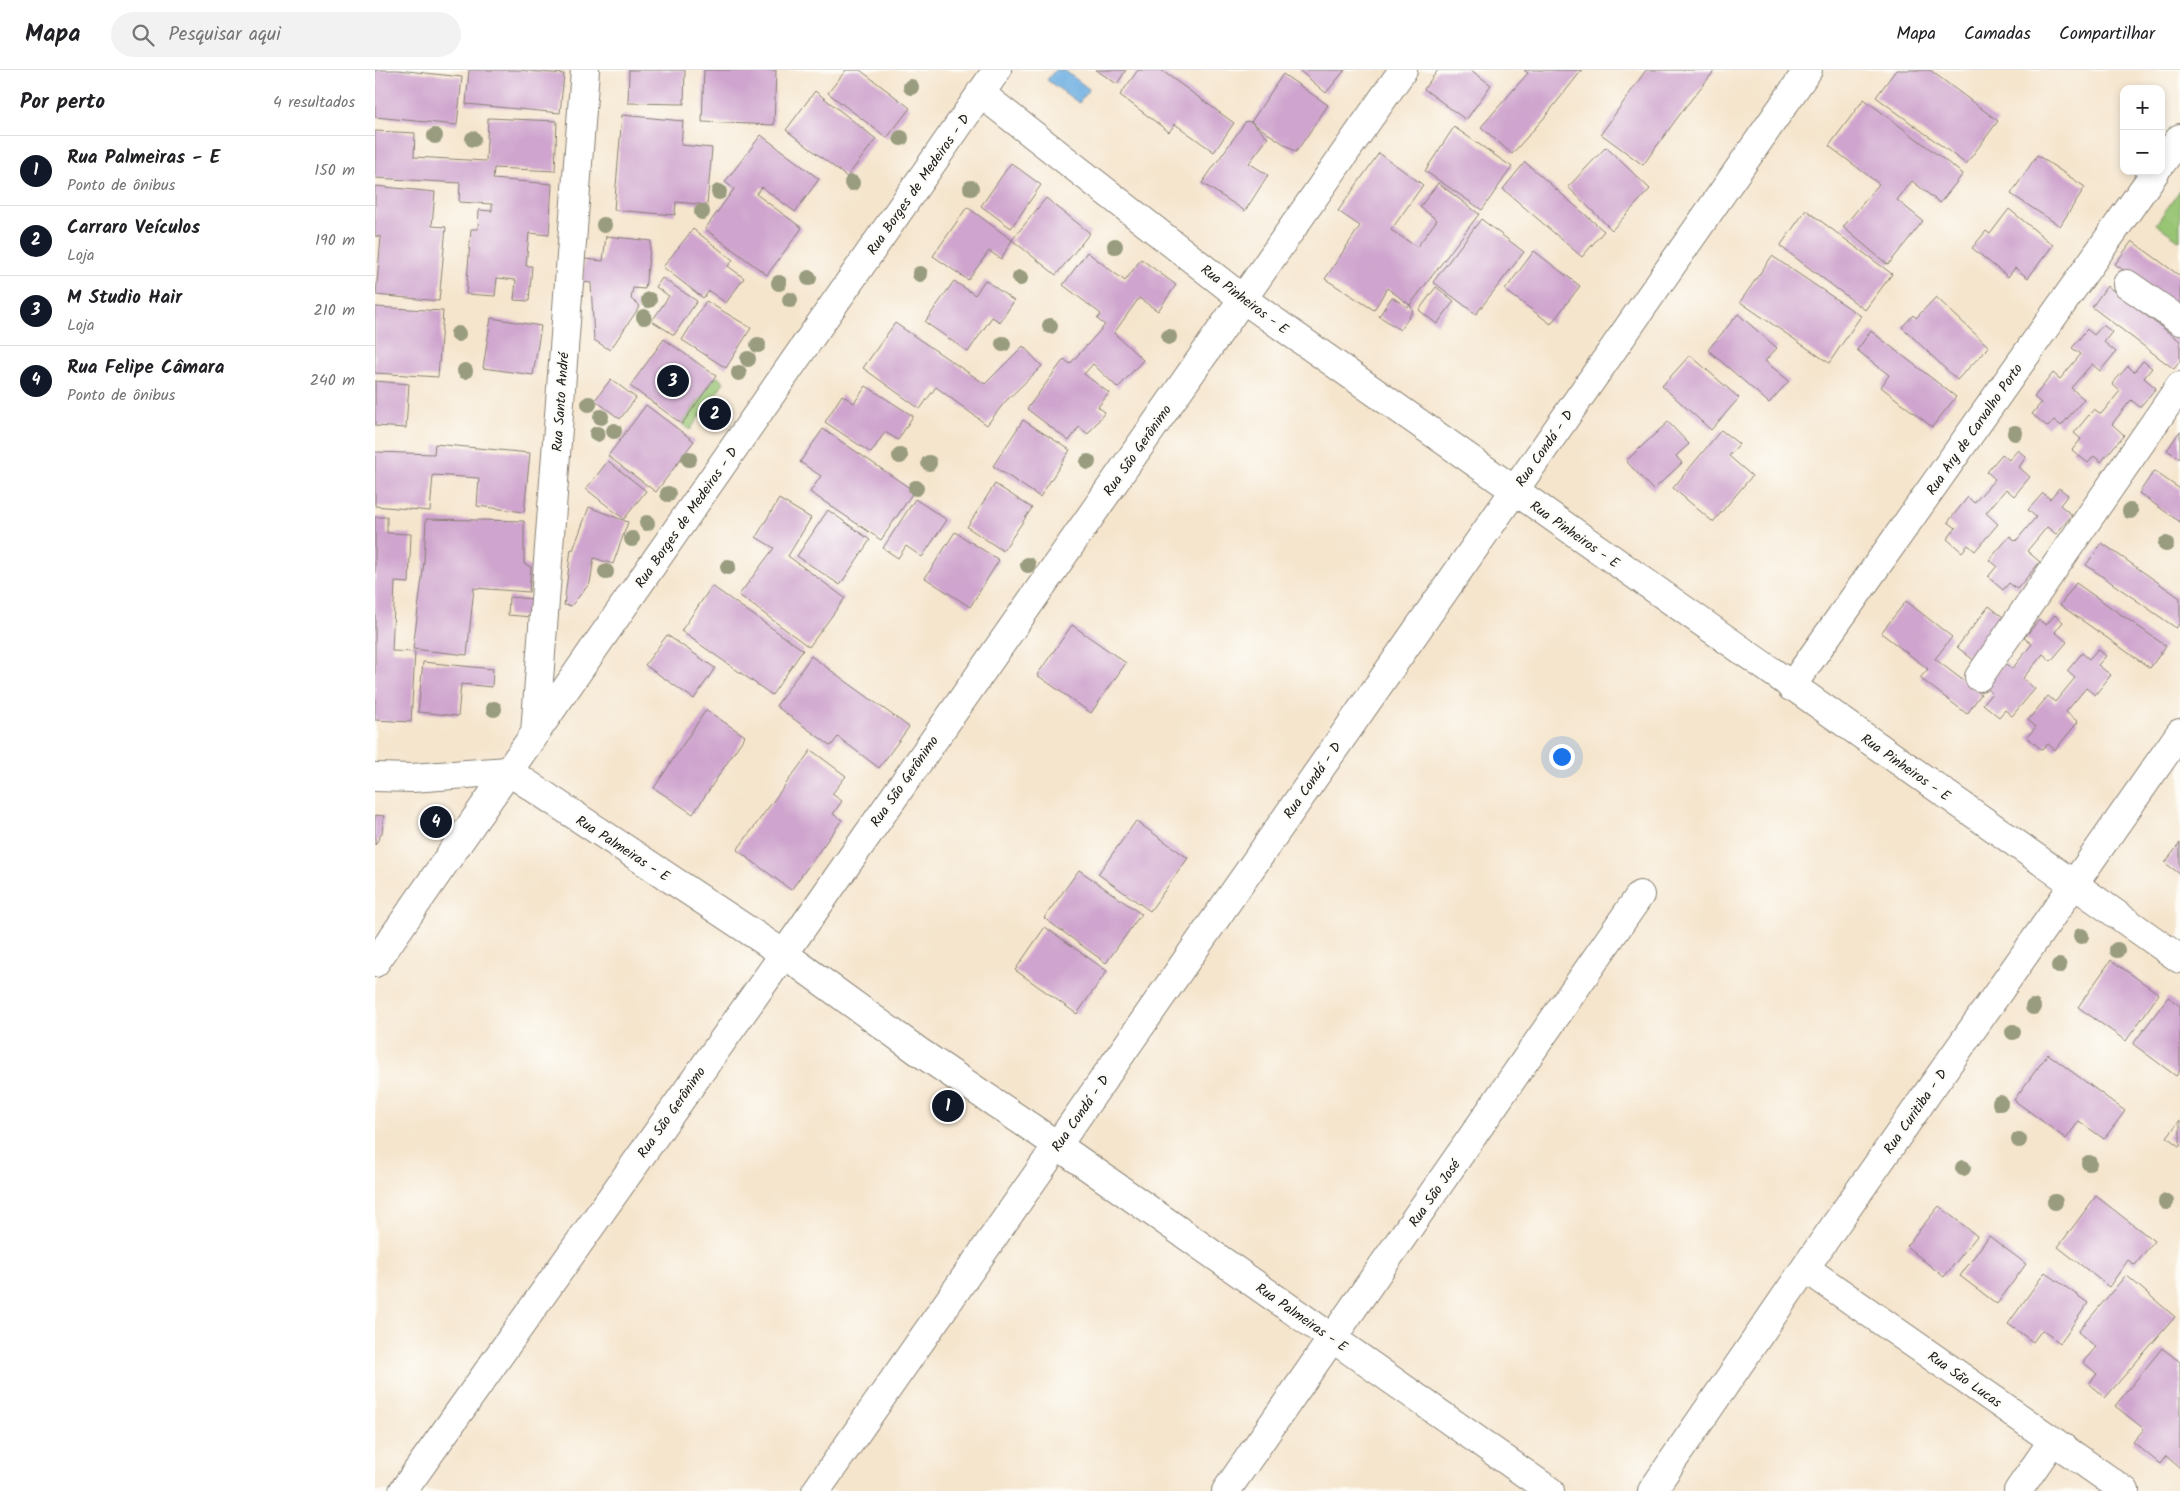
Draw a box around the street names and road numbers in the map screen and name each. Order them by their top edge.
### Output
street label: Rua Borges de Medeiros - D [862,109,976,260]
street label: Rua Pinheiros - E [1196,259,1294,341]
street label: Rua Santo André [547,351,576,453]
street label: Rua Ary de Carvalho Porto [1921,359,2029,500]
street label: Rua São Gerônimo [1098,400,1178,501]
street label: Rua Condá - D [1510,406,1580,492]
street label: Rua Borges de Medeiros - D [630,442,744,593]
street label: Rua Pinheiros - E [1525,496,1625,575]
street label: Rua Pinheiros - E [1856,729,1956,808]
street label: Rua São Gerônimo [865,731,945,832]
street label: Rua Condá - D [1278,738,1348,824]
street label: Rua Palmeiras - E [571,810,675,888]
street label: Rua São Gerônimo [632,1062,712,1163]
street label: Rua Curitiba - D [1878,1064,1953,1159]
street label: Rua Condá - D [1046,1071,1116,1157]
street label: Rua São José [1403,1155,1467,1232]
street label: Rua Palmeiras - E [1251,1278,1353,1358]
street label: Rua São Lucas [1923,1346,2006,1414]

